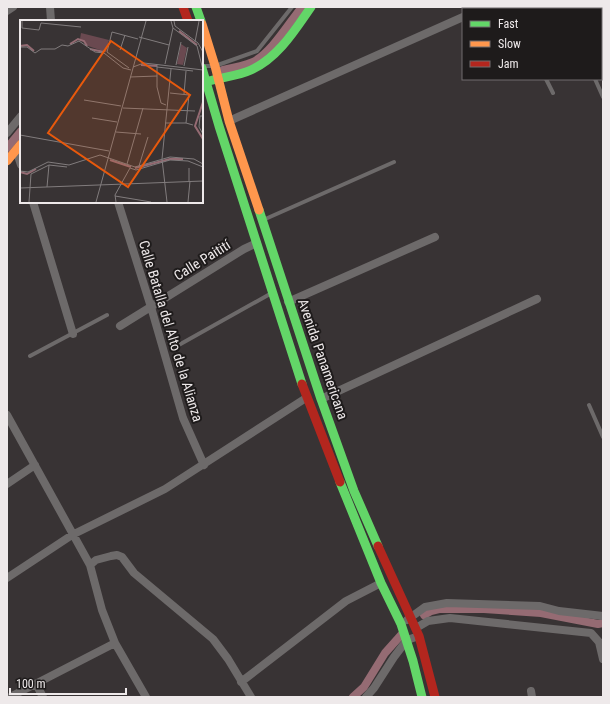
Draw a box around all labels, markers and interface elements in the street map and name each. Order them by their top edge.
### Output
legend [462,8,602,80]
text: Fast [498,17,519,31]
inset map [20,20,203,203]
text: Slow [498,37,521,51]
text: Jam [498,57,519,71]
street label: Calle Paitití [171,236,234,284]
street label: Calle Batalla del Alto de la Alianza [136,239,206,423]
street label: Avenida Panamericana [295,297,351,421]
scale bar [10,670,126,696]
text: 100 m [16,677,46,691]

